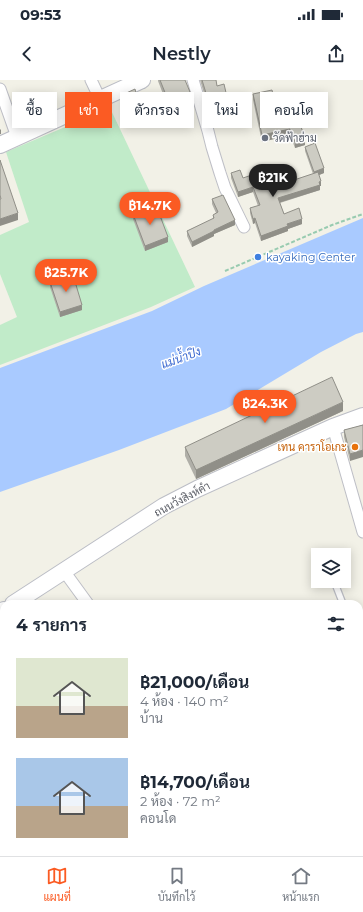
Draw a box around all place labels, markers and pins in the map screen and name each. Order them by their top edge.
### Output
place label: วัดฟ้าฮ่าม [273,131,317,145]
marker: วัดฟ้าฮ่าม [260,133,270,143]
pin: ฿21K [249,164,297,198]
pin: ฿14.7K [117,192,183,226]
place label: kayaking Center [266,250,355,264]
marker: kayaking Center [253,252,263,262]
pin: ฿25.7K [33,259,99,293]
pin: ฿24.3K [232,390,298,424]
place label: เทน คาราโอเกะ [278,439,347,454]
marker: เทน คาราโอเกะ [350,442,360,452]

